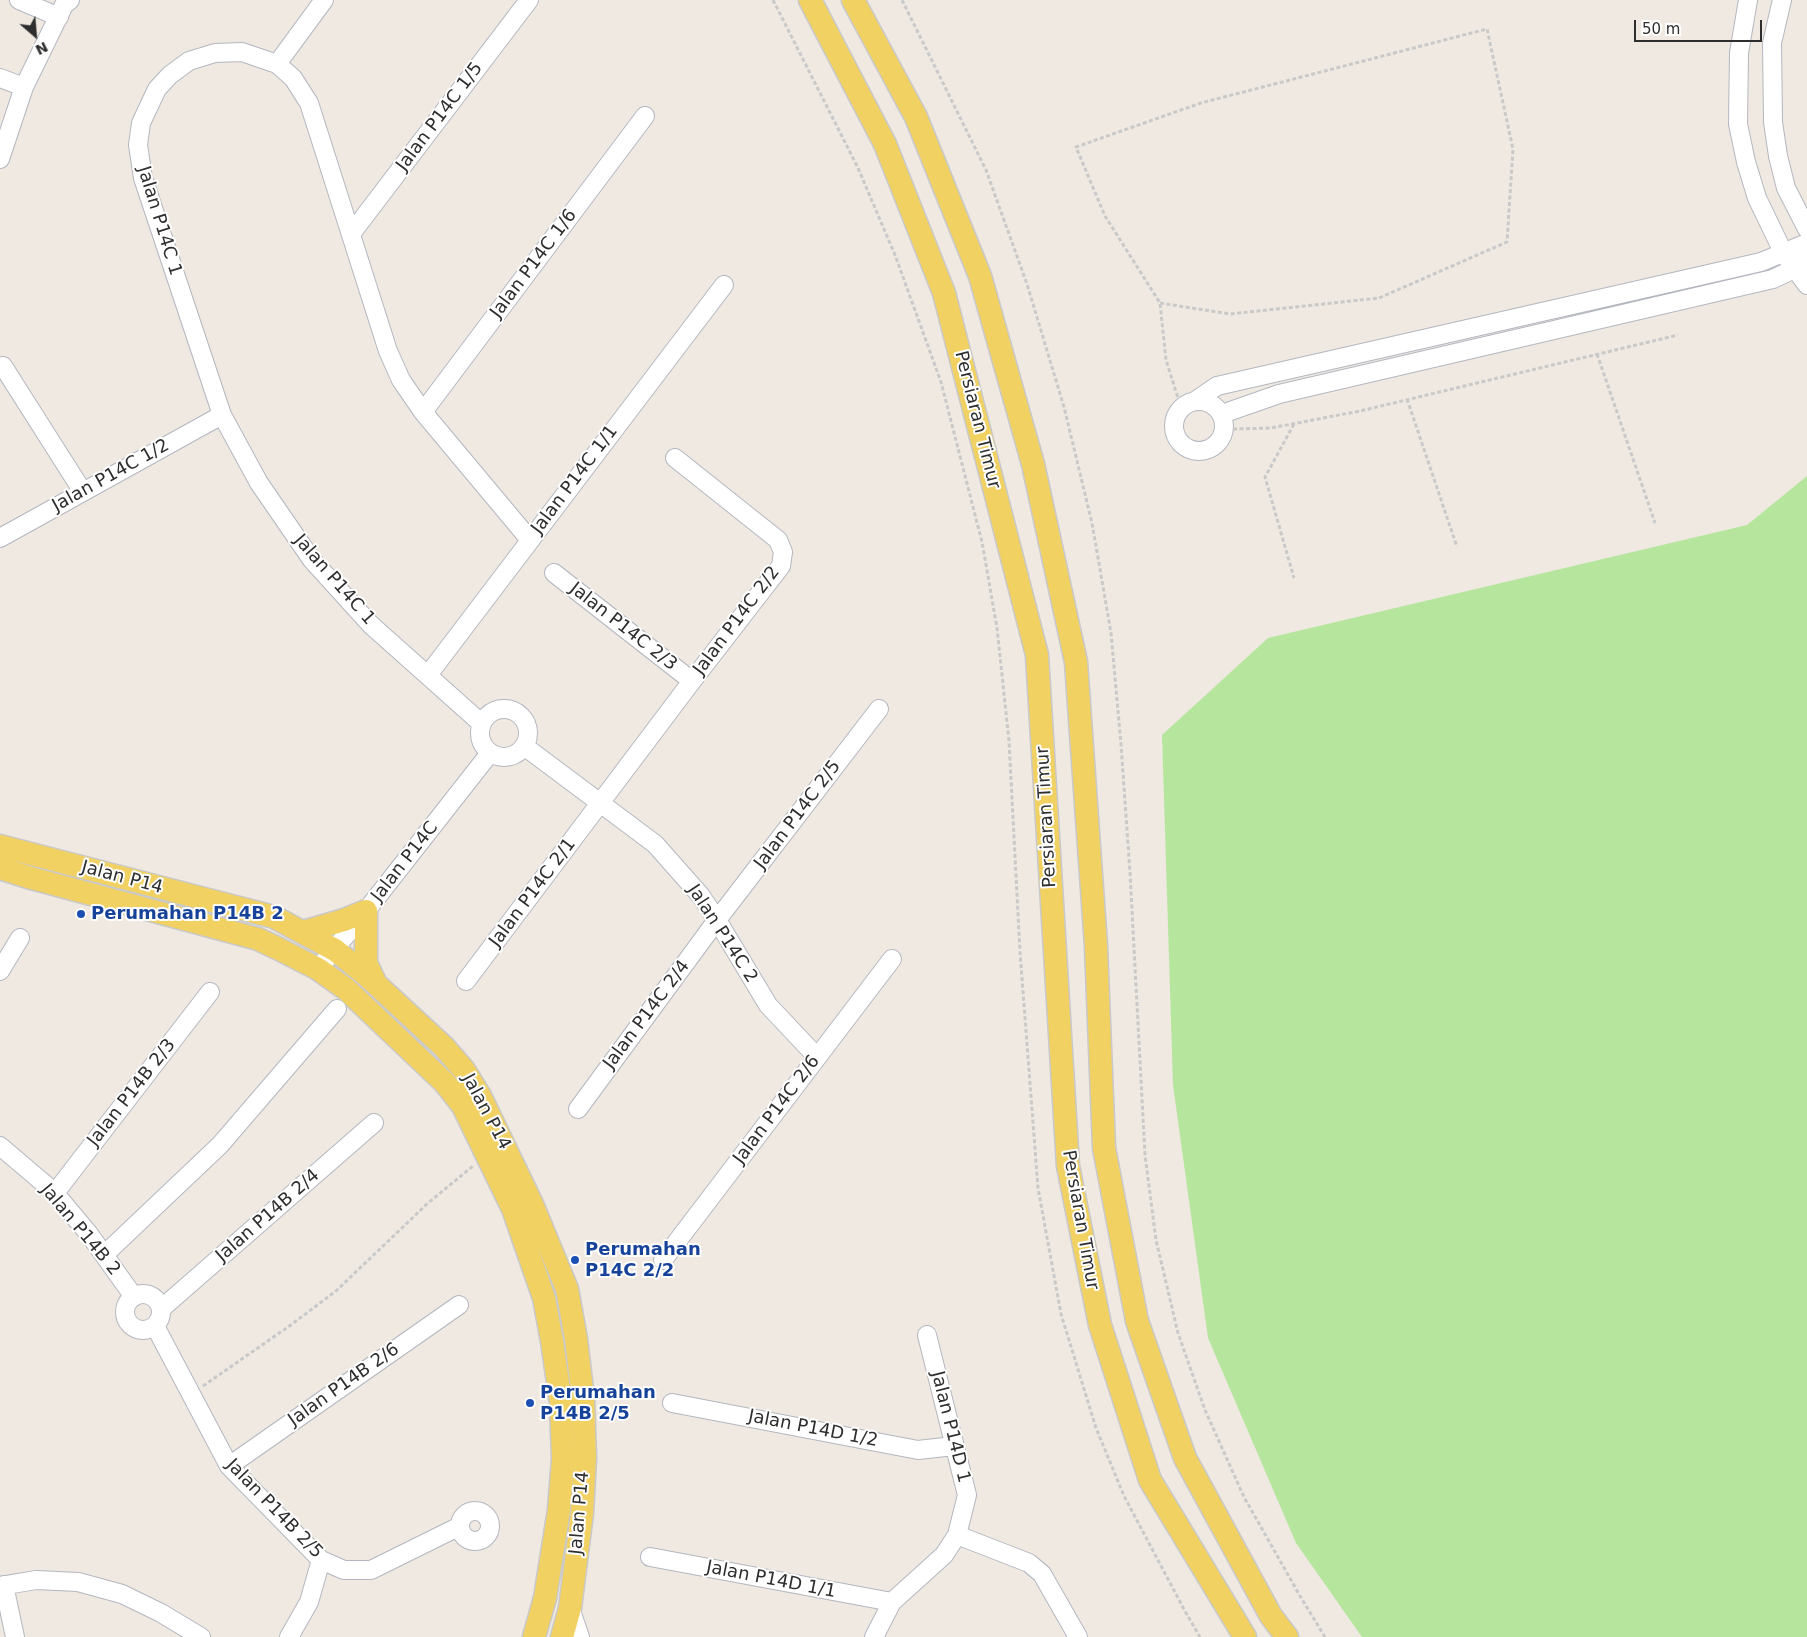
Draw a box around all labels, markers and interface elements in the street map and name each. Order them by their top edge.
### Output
north arrow [10,10,60,60]
scale bar [1637,10,1764,42]
text: 50 m [1642,20,1680,38]
text: N [33,39,51,58]
street label: Jalan P14C 1/5 [392,58,488,176]
street label: Jalan P14C 1 [132,164,186,278]
street label: Jalan P14C 1/6 [486,205,582,323]
street label: Persiaran Timur [949,349,1005,491]
street label: Jalan P14C 1/1 [527,421,623,539]
street label: Jalan P14C 1/2 [49,435,173,517]
street label: Jalan P14C 1 [289,530,379,630]
street label: Jalan P14C 2/2 [689,562,785,680]
street label: Jalan P14C 2/3 [565,578,681,676]
street label: Persiaran Timur [1033,746,1061,888]
street label: Jalan P14C 2/5 [750,756,846,874]
street label: Jalan P14C [367,818,443,906]
street label: Jalan P14C 2/1 [485,834,581,952]
street label: Jalan P14 [79,857,165,899]
street label: Jalan P14C 2 [682,881,762,987]
place label: Perumahan P14B 2 [91,903,284,925]
marker: Perumahan P14B 2 [75,908,87,920]
street label: Jalan P14C 2/4 [599,956,695,1074]
street label: Jalan P14B 2/3 [83,1035,181,1151]
street label: Jalan P14C 2/6 [729,1051,825,1169]
street label: Jalan P14 [457,1070,515,1154]
street label: Persiaran Timur [1057,1148,1103,1292]
street label: Jalan P14B 2/4 [212,1165,324,1267]
street label: Jalan P14B 2 [35,1180,125,1280]
place label: Perumahan P14C 2/2 [585,1239,701,1282]
marker: Perumahan P14C 2/2 [569,1254,581,1266]
street label: Jalan P14B 2/6 [284,1339,404,1431]
street label: Jalan P14D 1 [926,1369,974,1485]
place label: Perumahan P14B 2/5 [540,1382,656,1425]
marker: Perumahan P14B 2/5 [524,1397,536,1409]
street label: Jalan P14D 1/2 [746,1406,880,1452]
street label: Jalan P14B 2/5 [221,1455,327,1563]
street label: Jalan P14 [566,1471,594,1555]
street label: Jalan P14D 1/1 [704,1557,838,1603]

